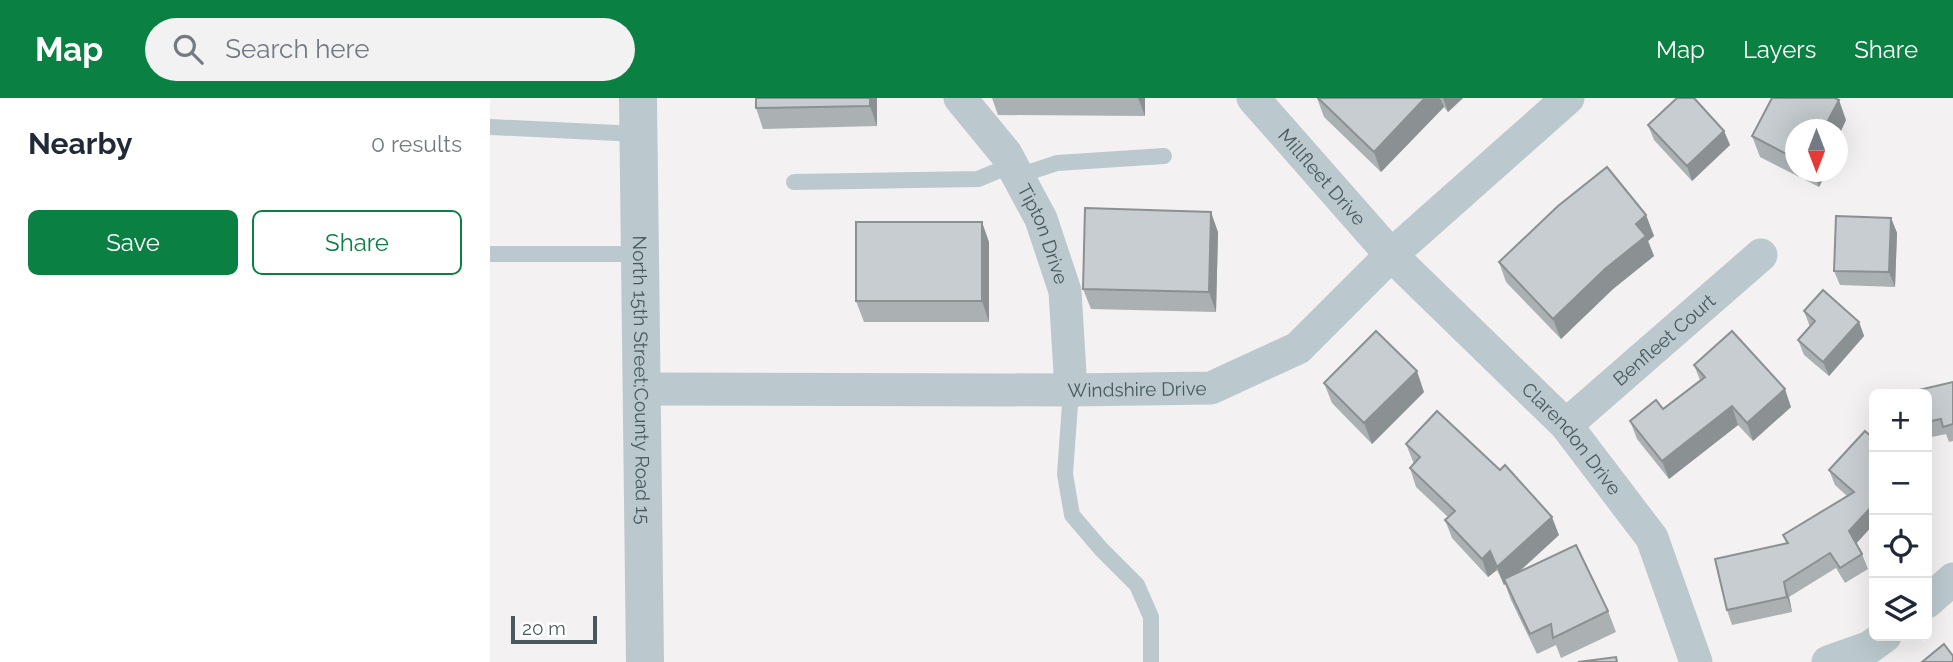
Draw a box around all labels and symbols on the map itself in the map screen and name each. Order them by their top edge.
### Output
north arrow [1785,119,1848,182]
street label: Millfleet Drive [1274,124,1371,230]
street label: Tipton Drive [1013,180,1073,287]
street label: North 15th Street;County Road 15 [629,235,654,525]
street label: Benfleet Court [1609,289,1720,390]
street label: Windshire Drive [1067,377,1207,401]
street label: Clarendon Drive [1518,378,1626,499]
scale bar [511,613,597,645]

